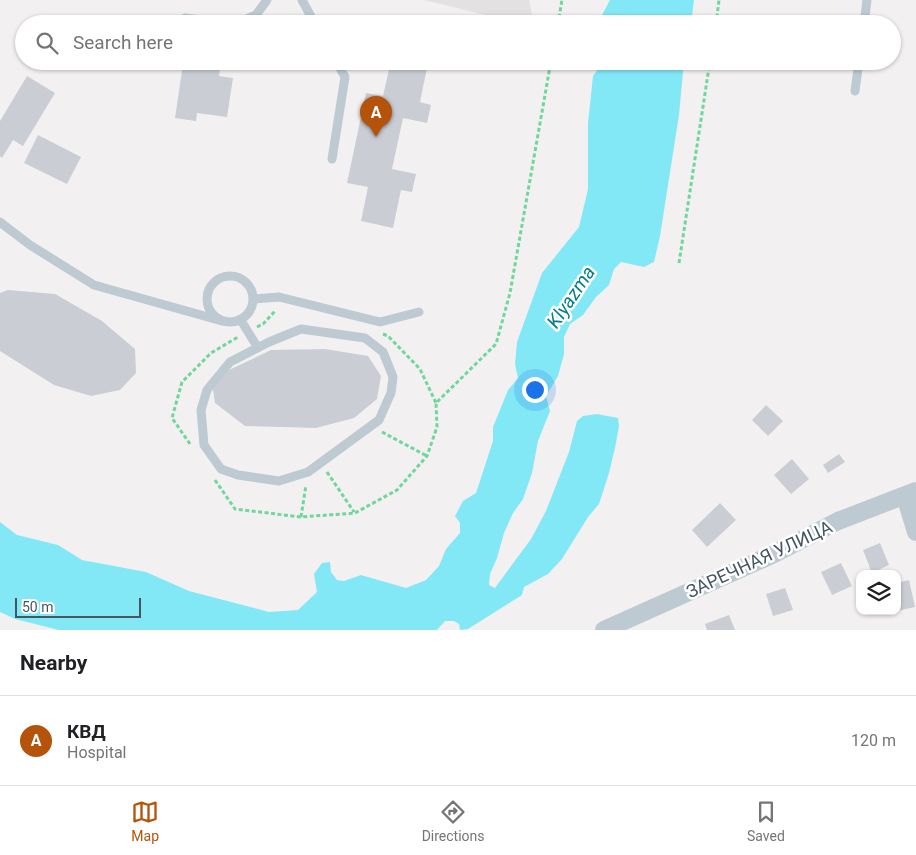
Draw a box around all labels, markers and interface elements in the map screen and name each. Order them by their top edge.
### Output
search box [15,15,901,70]
icon: search [33,29,61,57]
text: Search here [73,31,173,54]
pin: A [360,96,392,137]
water label: Klyazma [542,262,600,332]
your location [522,377,548,403]
street label: ЗАРЕЧНАЯ УЛИЦА [683,516,835,602]
map controls [856,570,901,615]
button: layers [856,570,901,615]
scale bar [15,595,141,618]
text: 50 m [22,599,54,615]
text: Nearby [20,651,87,675]
text: КВД [67,720,106,743]
text: A [31,731,41,750]
text: 120 m [851,731,896,750]
text: Hospital [67,743,127,762]
tab: Map [131,798,159,844]
tab: Directions [422,798,485,844]
tab: Saved [747,798,785,844]

